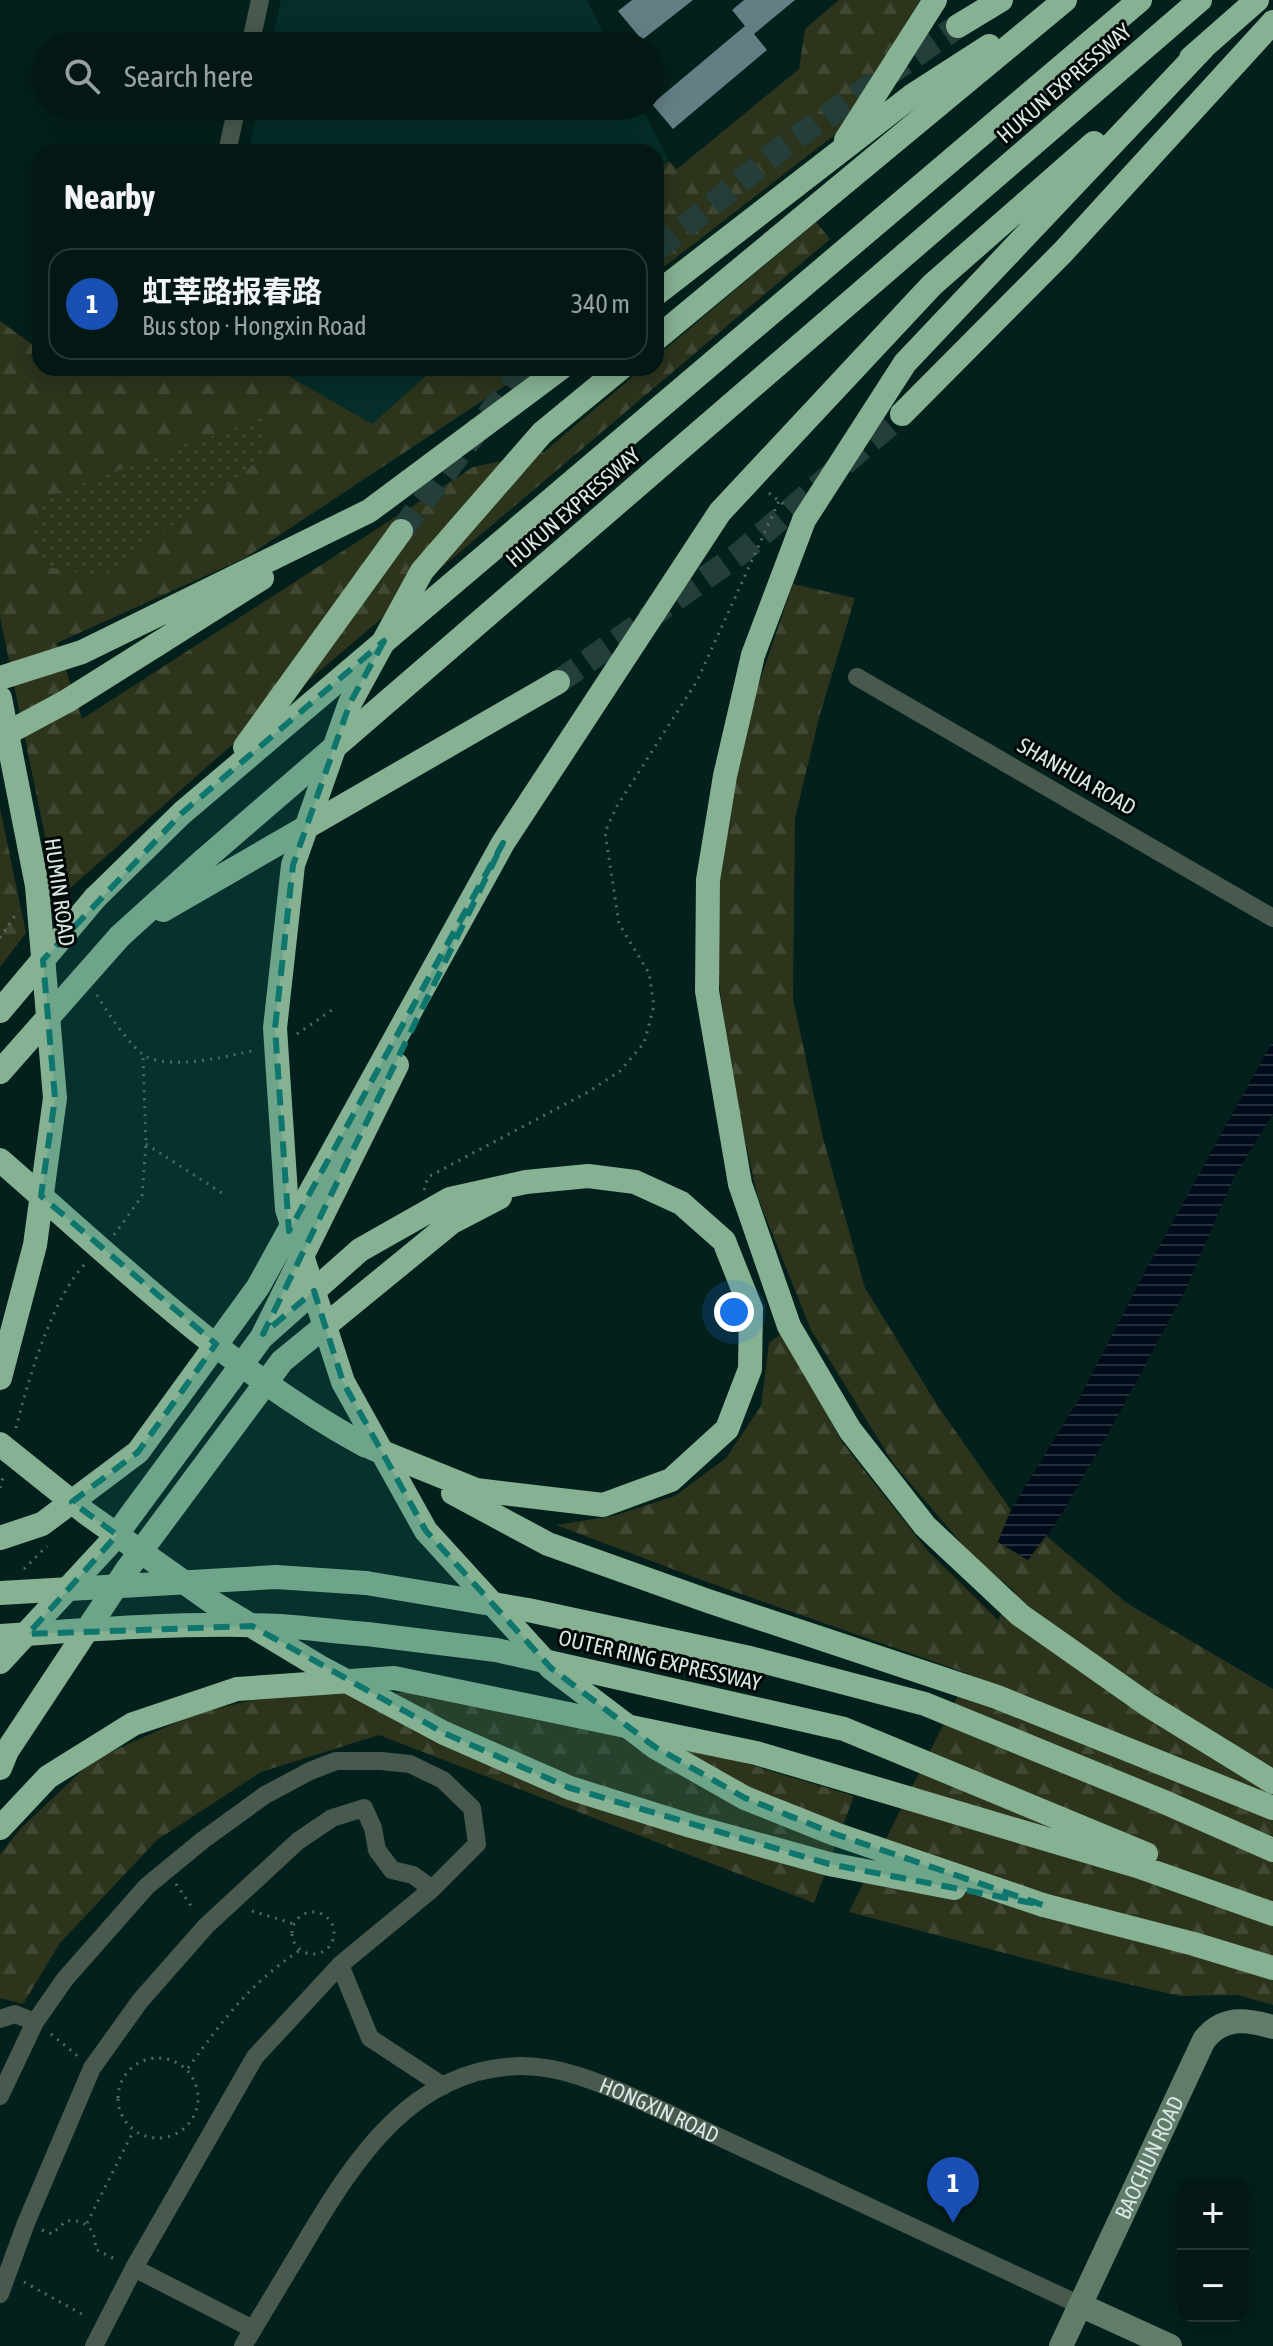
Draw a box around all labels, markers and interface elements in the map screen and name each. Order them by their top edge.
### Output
street label: HUKUN EXPRESSWAY [992,17,1137,148]
search box [32,32,664,120]
icon: search [60,54,104,98]
text: Search here [124,59,253,93]
text: Nearby [64,177,155,216]
text: 虹莘路报春路 [142,274,322,308]
text: 1 [86,289,98,319]
text: 340 m [571,289,630,319]
text: Bus stop · Hongxin Road [142,311,367,341]
street label: HUKUN EXPRESSWAY [501,441,646,572]
street label: SHANHUA ROAD [1013,732,1141,820]
street label: HUMIN ROAD [40,836,80,948]
your location [714,1292,754,1332]
street label: OUTER RING EXPRESSWAY [556,1624,764,1696]
street label: HONGXIN ROAD [596,2072,723,2148]
street label: BAOCHUN ROAD [1109,2092,1189,2223]
pin: 1 [927,2157,979,2223]
map controls [1177,2178,1249,2322]
button: + [1177,2178,1249,2250]
button: − [1177,2250,1249,2322]

